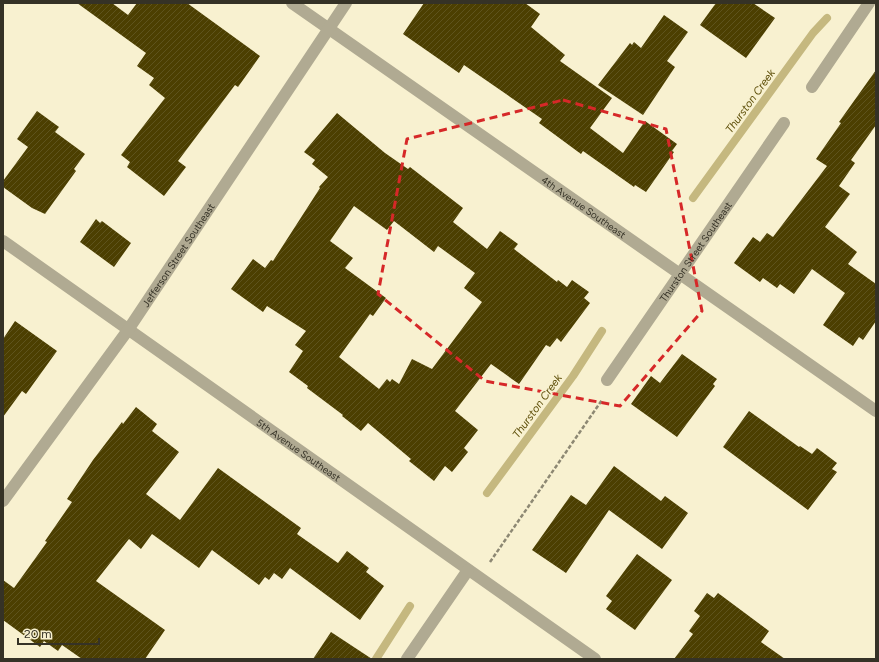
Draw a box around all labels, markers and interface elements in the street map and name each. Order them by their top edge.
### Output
water label: Thurston Creek [723,66,778,136]
street label: 4th Avenue Southeast [539,173,629,241]
street label: Thurston Street Southeast [657,199,735,304]
street label: Jefferson Street Southeast [139,201,218,310]
water label: Thurston Creek [510,371,565,441]
street label: 5th Avenue Southeast [254,416,343,484]
scale bar [18,620,99,646]
text: 20 m [24,627,52,641]

